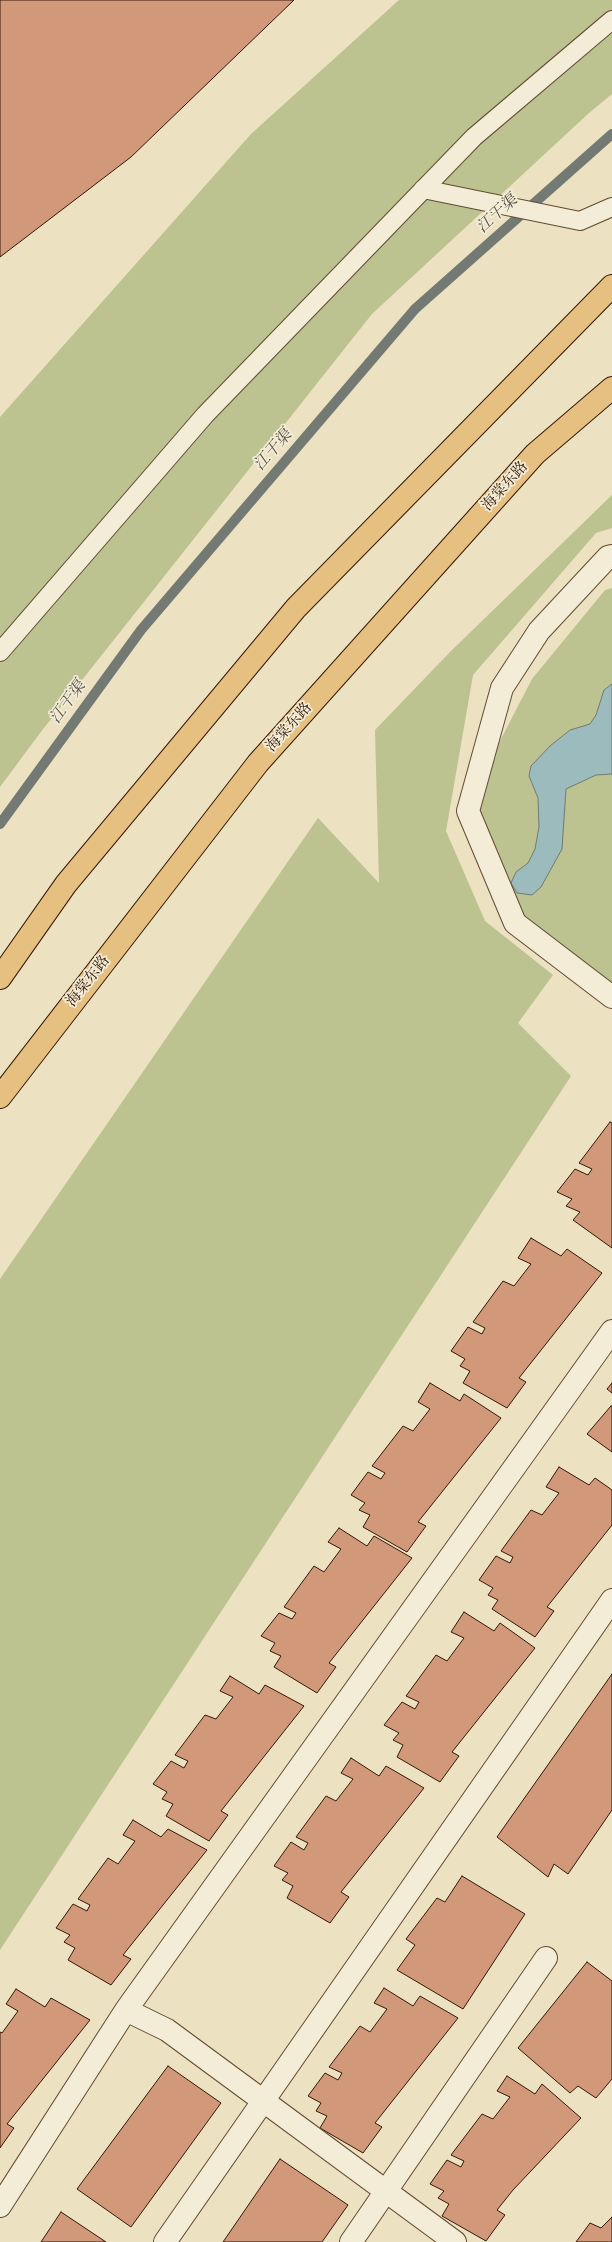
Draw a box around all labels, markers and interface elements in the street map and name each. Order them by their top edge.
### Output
water label: 江干渠 [474,192,522,238]
water label: 江干渠 [251,427,297,475]
street label: 海棠东路 [479,459,533,515]
water label: 江干渠 [47,678,91,728]
street label: 海棠东路 [263,700,317,756]
street label: 海棠东路 [63,953,115,1011]

